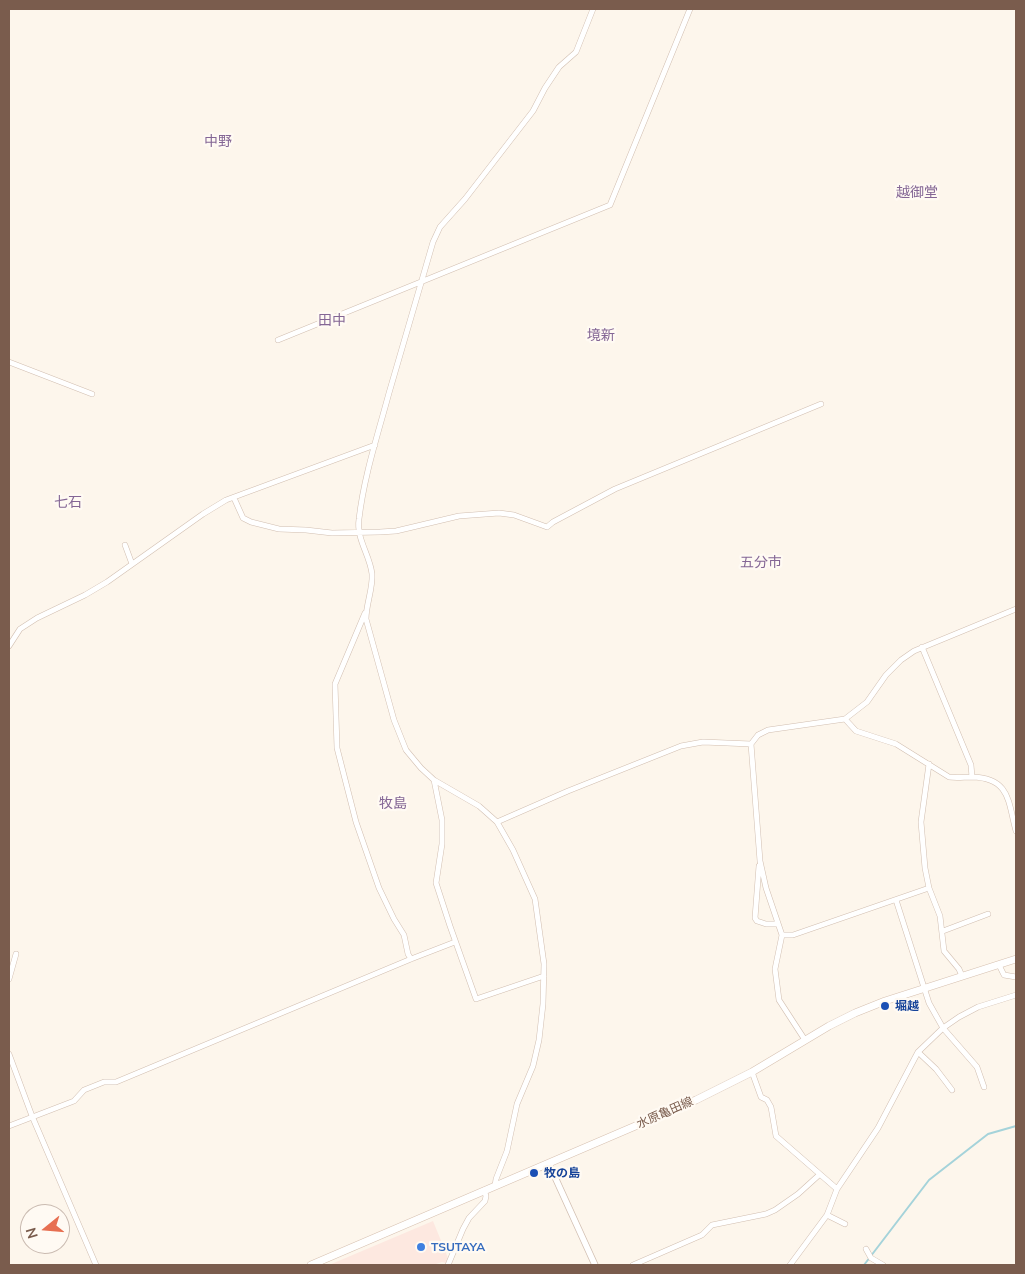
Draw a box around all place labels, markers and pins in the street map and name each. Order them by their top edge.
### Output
place label: 堀越 [895,999,919,1013]
marker: 堀越 [879,1000,891,1012]
place label: 牧の島 [544,1166,580,1180]
marker: 牧の島 [528,1167,540,1179]
place label: TSUTAYA [431,1240,485,1254]
marker: TSUTAYA [415,1241,427,1253]

